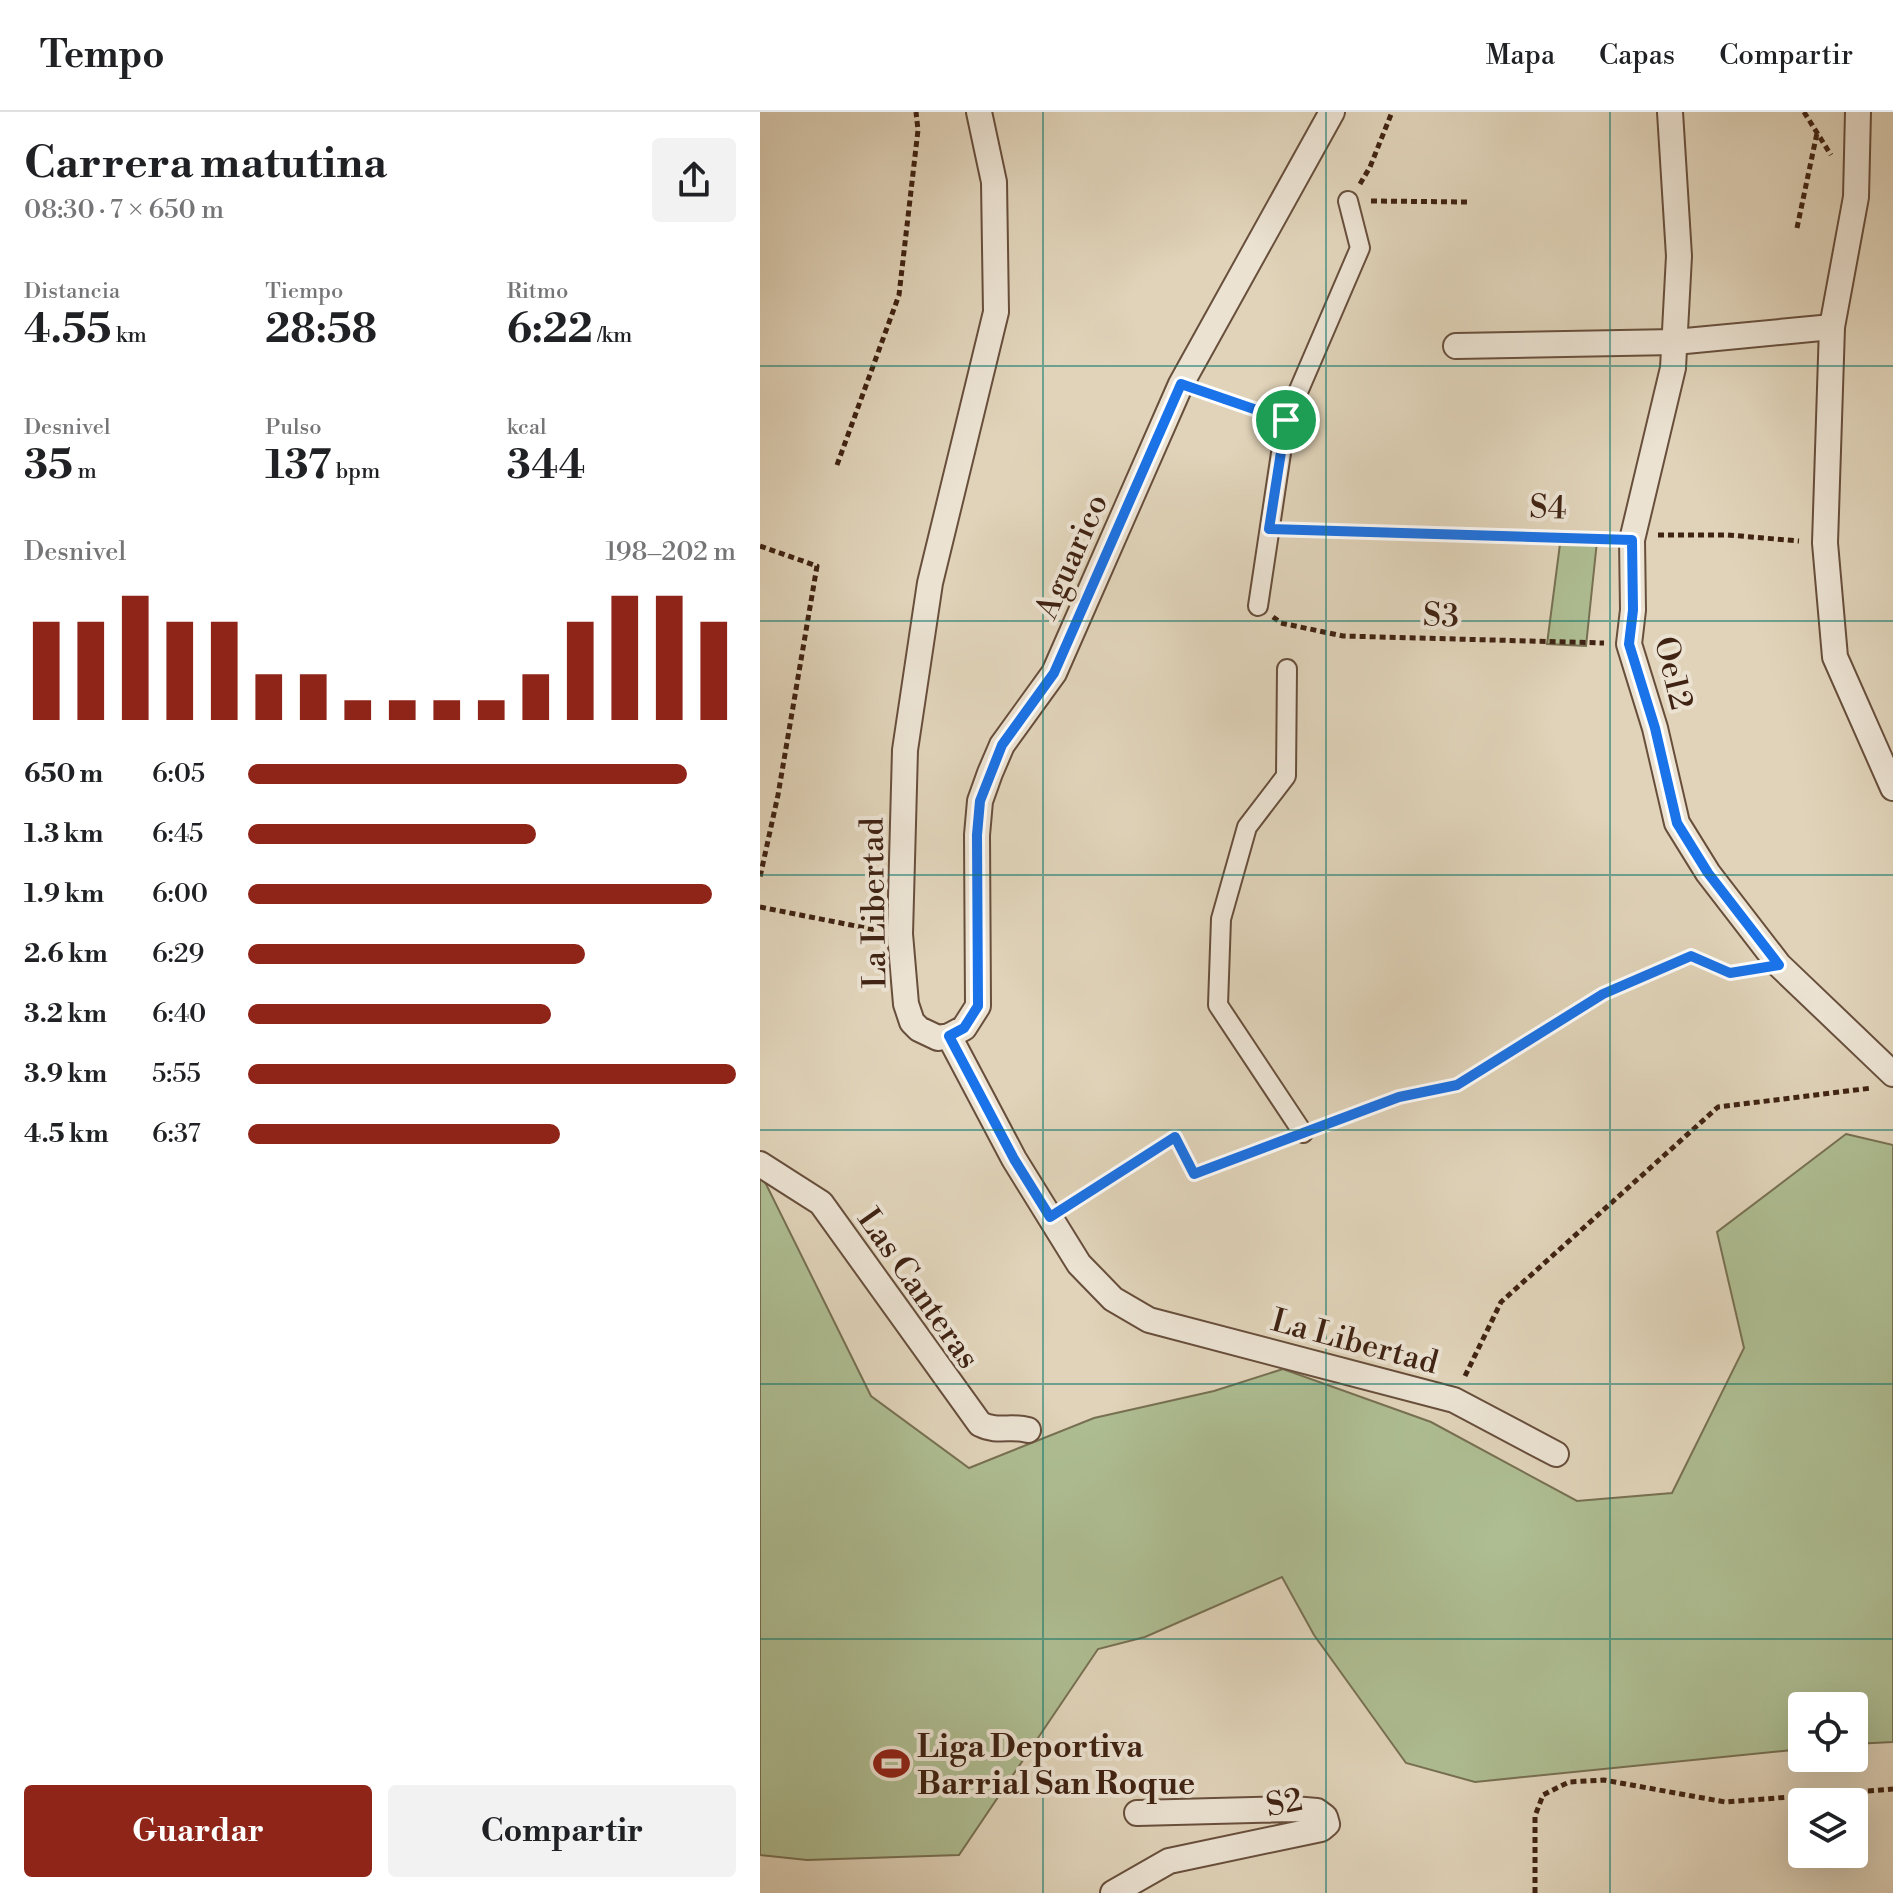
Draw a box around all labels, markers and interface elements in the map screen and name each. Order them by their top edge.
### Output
text: Tempo [40,32,165,79]
text: Mapa [1486,38,1555,73]
text: Capas [1599,38,1675,73]
text: Compartir [1719,38,1853,73]
text: Carrera matutina [24,136,387,191]
button: share [652,138,736,222]
text: 08:30 · 7 × 650 m [24,194,224,226]
text: Distancia [24,278,120,305]
text: Tiempo [265,278,343,305]
text: Ritmo [507,278,568,305]
text: 4.55 [24,305,111,355]
text: 28:58 [265,305,377,355]
text: 6:22 [507,305,593,355]
text: km [111,322,147,349]
text: /km [593,322,632,349]
pin [1252,386,1320,454]
icon: arrive [1264,398,1308,442]
text: Desnivel [24,414,110,441]
text: Pulso [265,414,322,441]
text: kcal [507,414,547,441]
text: 35 [24,441,73,491]
text: 137 [265,441,331,491]
text: 344 [507,441,586,491]
text: m [73,458,97,485]
text: bpm [331,458,380,485]
street label: S4 [1529,487,1567,529]
street label: Aguarico [1026,488,1117,626]
text: Desnivel [24,536,126,568]
text: 198–202 m [605,536,736,568]
street label: S3 [1422,595,1460,637]
street label: Oe12 [1645,633,1701,714]
text: 650 m [24,758,103,790]
text: 6:05 [152,758,205,790]
street label: La Libertad [853,817,895,989]
text: 1.3 km [24,818,103,850]
text: 6:45 [152,818,203,850]
text: 1.9 km [24,878,104,910]
text: 6:00 [152,878,208,910]
text: 2.6 km [24,938,108,970]
text: 6:29 [152,938,204,970]
text: 3.2 km [24,998,107,1030]
text: 6:40 [152,998,206,1030]
text: 3.9 km [24,1058,107,1090]
text: 5:55 [152,1058,201,1090]
text: 4.5 km [24,1118,109,1150]
text: 6:37 [152,1118,201,1150]
street label: Las Canteras [848,1201,988,1376]
street label: La Libertad [1267,1301,1443,1383]
map controls [1788,1692,1868,1868]
button: locate [1788,1692,1868,1772]
place label: Liga Deportiva Barrial San Roque [917,1727,1195,1804]
sports icon: Liga Deportiva Barrial San Roque [872,1745,910,1783]
street label: S2 [1262,1780,1306,1826]
button: Guardar [24,1785,372,1877]
button: Compartir [388,1785,736,1877]
button: layers [1788,1788,1868,1868]

